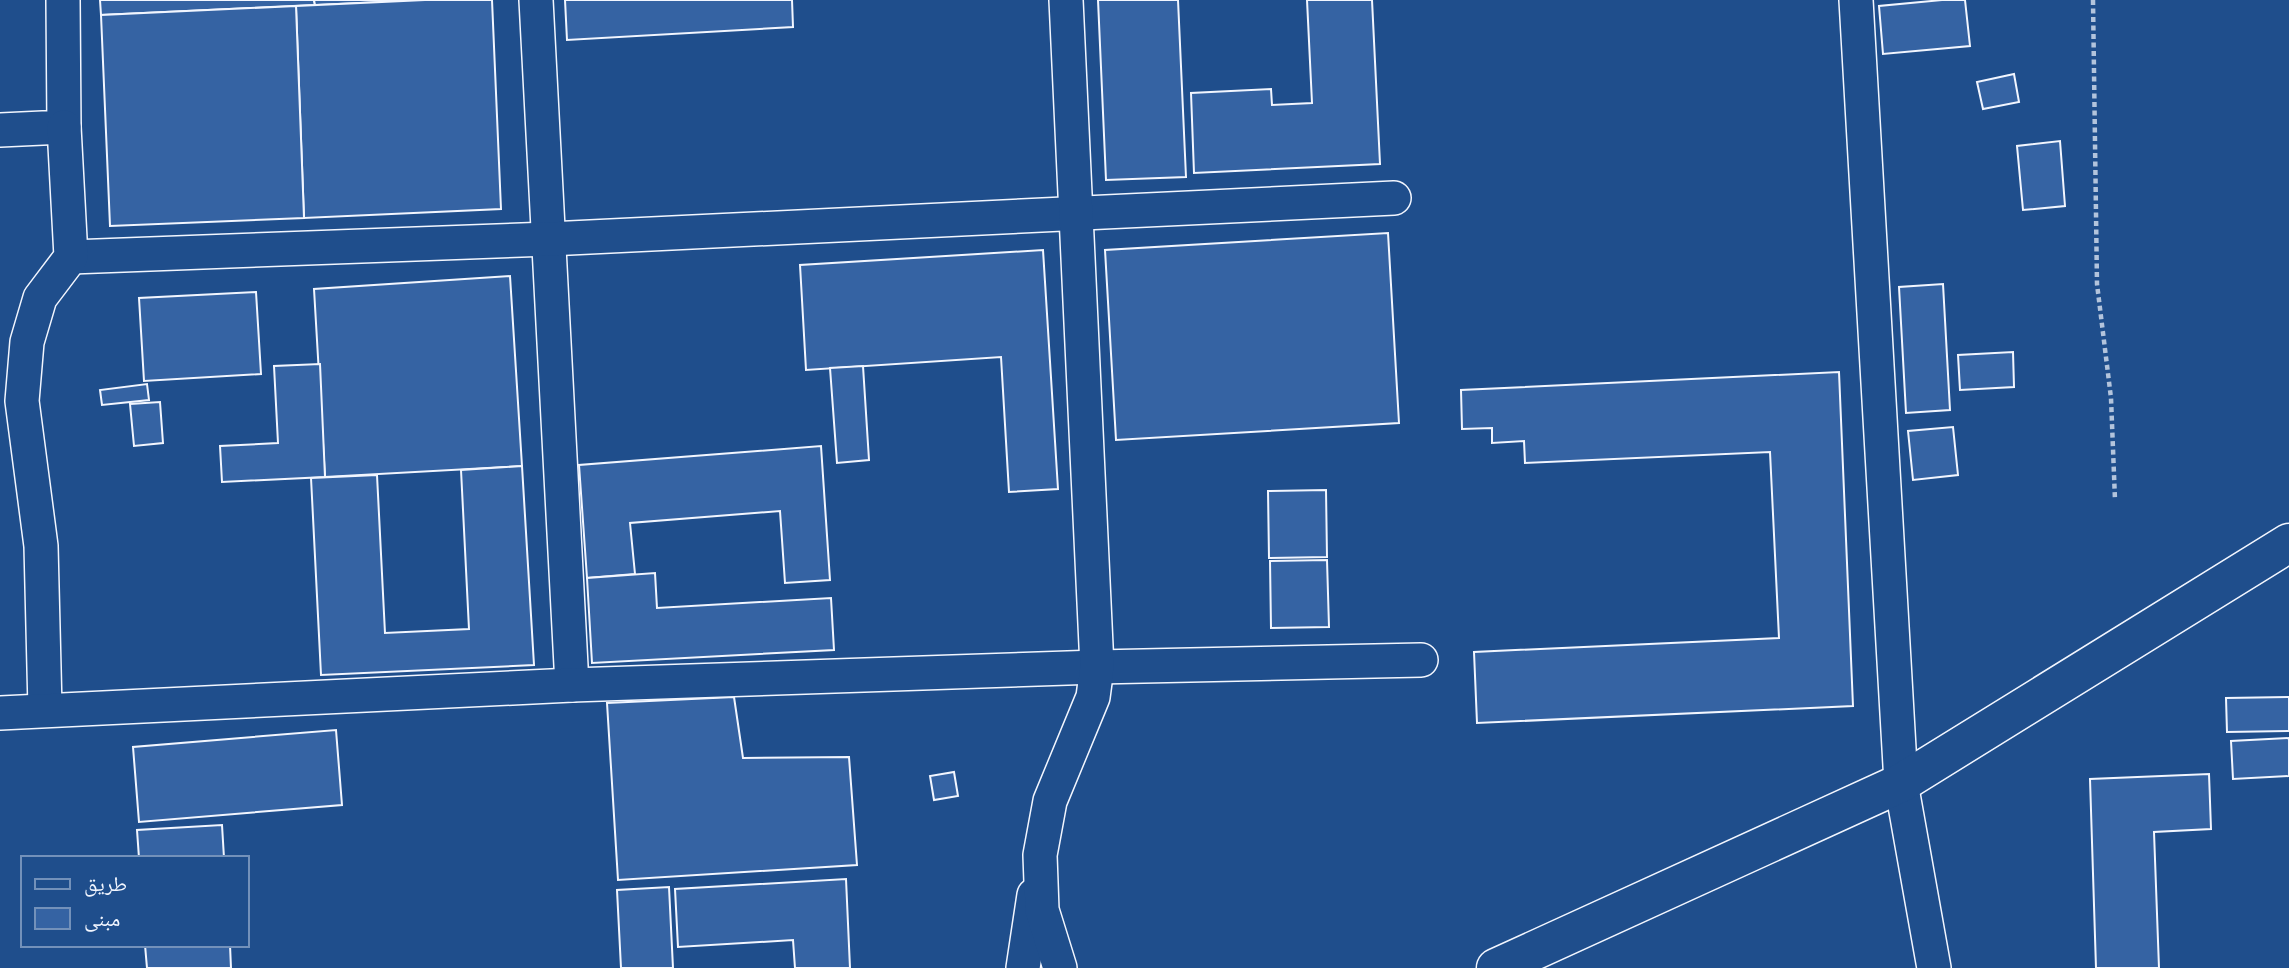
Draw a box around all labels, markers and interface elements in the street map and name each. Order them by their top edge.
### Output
legend [21,856,248,947]
text: طريق [84,869,127,899]
text: مبنى [84,904,120,934]

